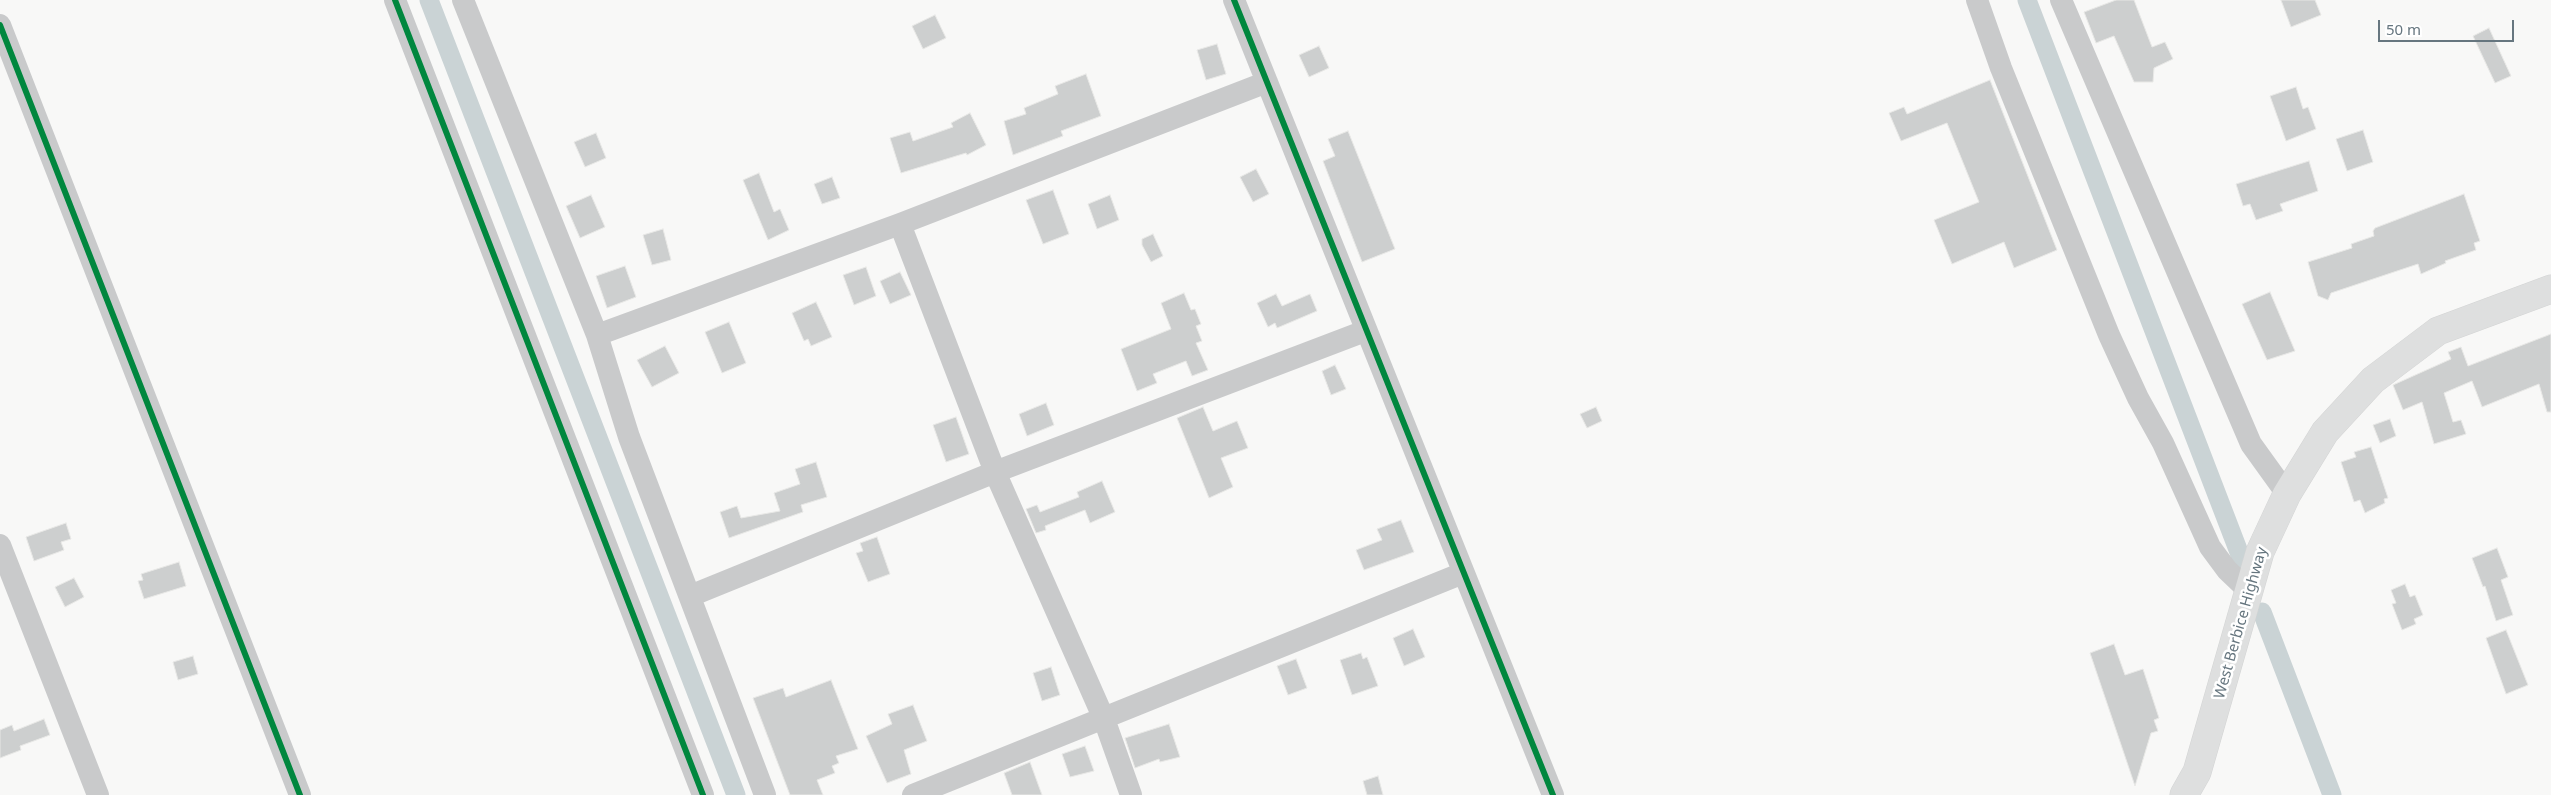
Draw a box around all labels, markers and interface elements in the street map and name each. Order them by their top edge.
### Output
scale bar [2381,10,2517,42]
text: 50 m [2386,19,2421,39]
street label: West Berbice Highway [2211,545,2271,701]

